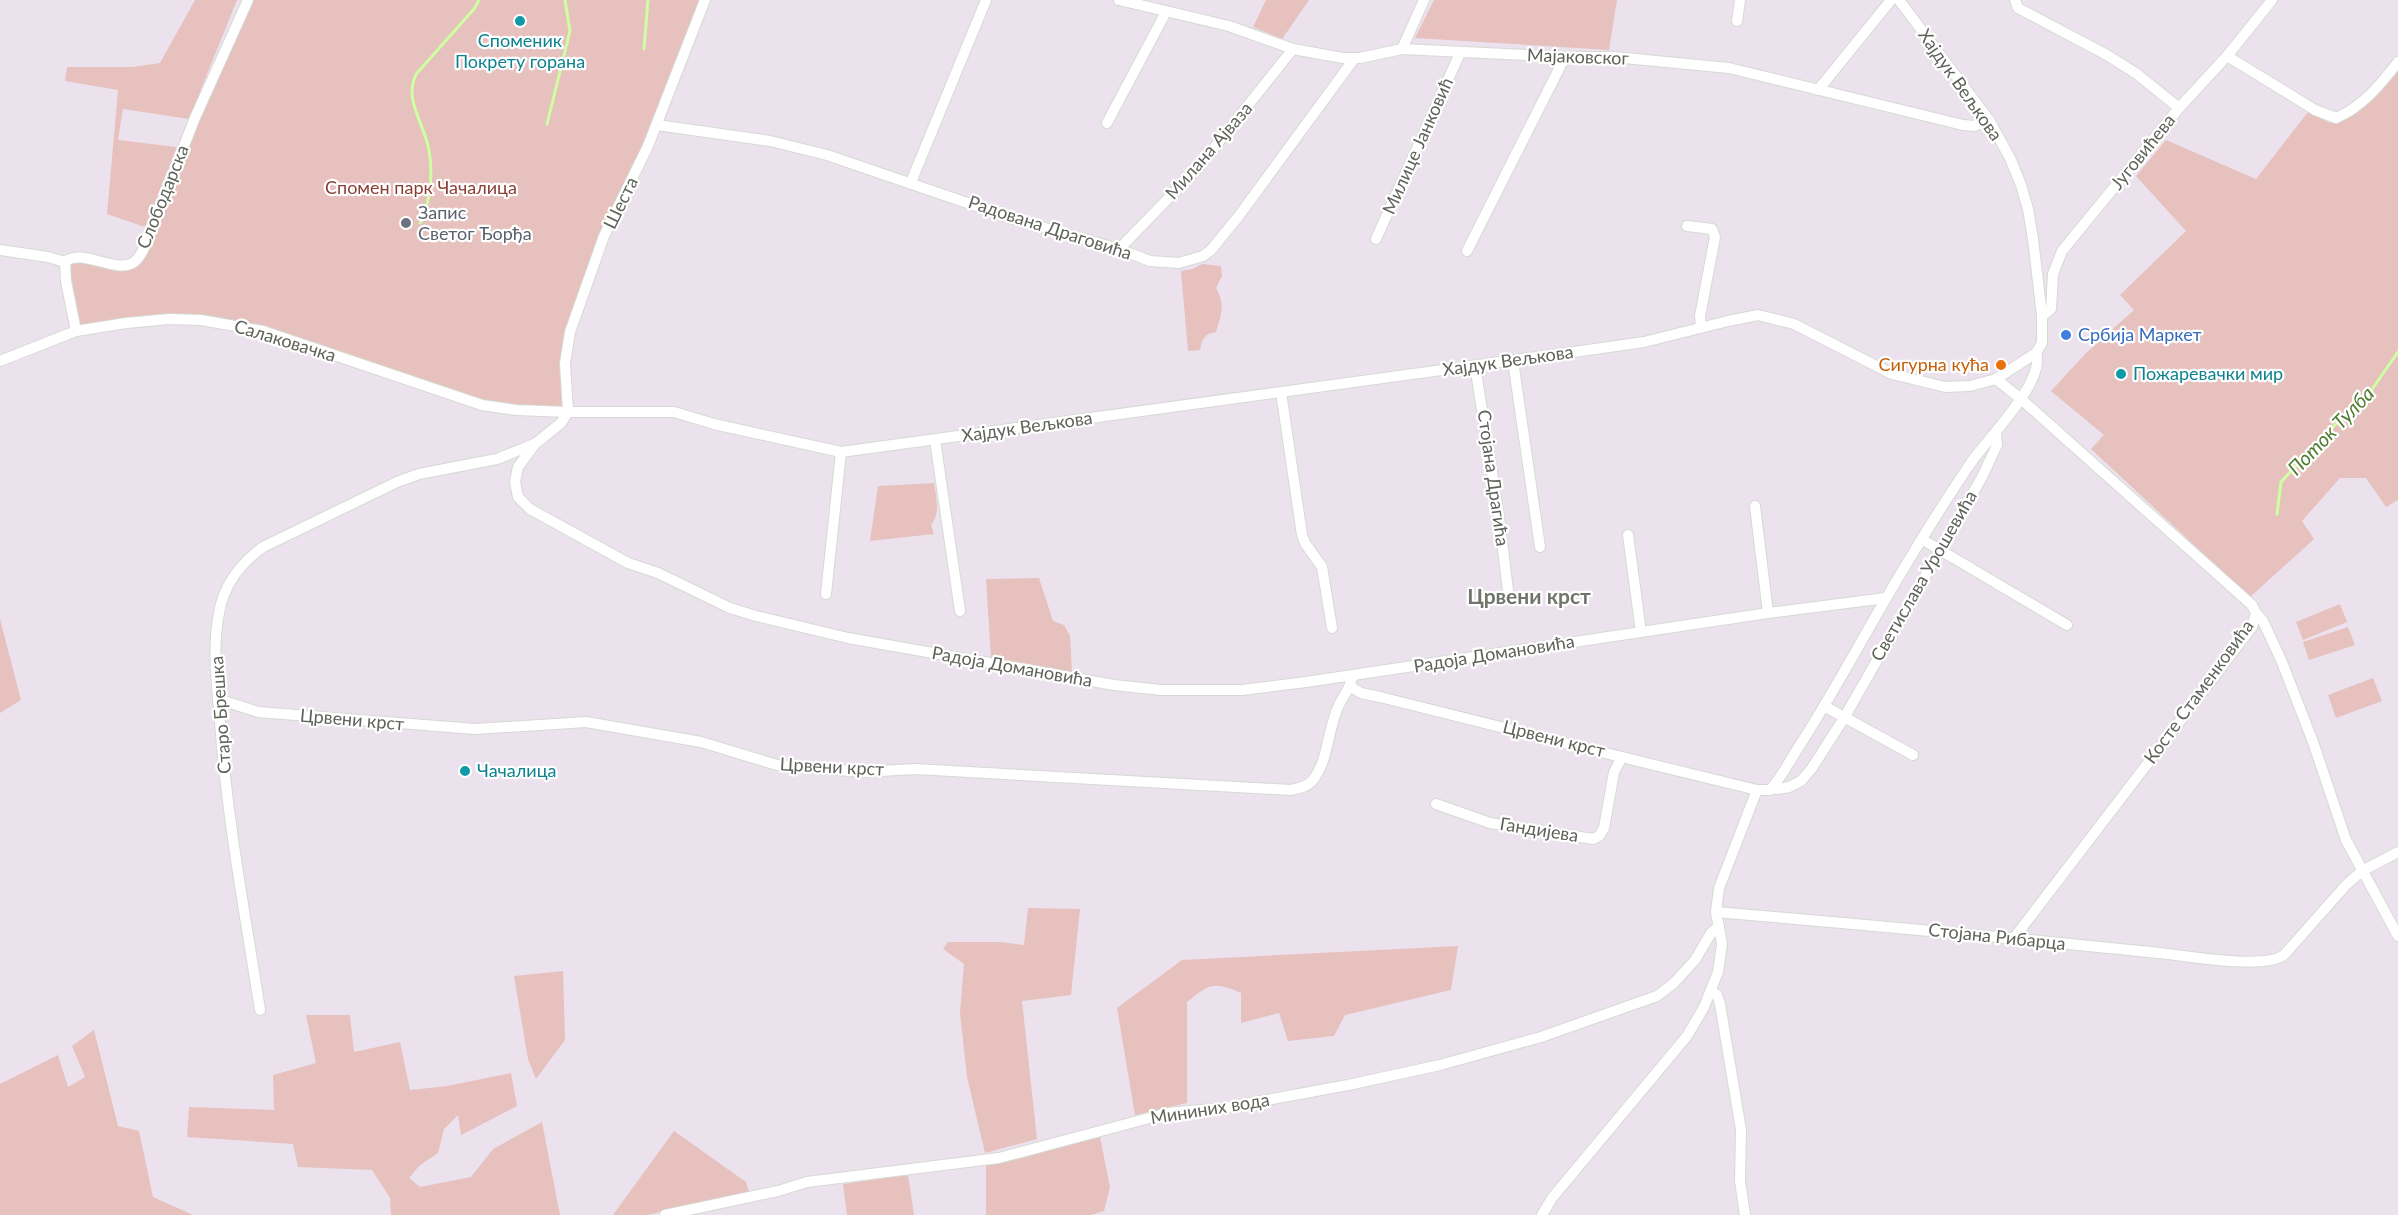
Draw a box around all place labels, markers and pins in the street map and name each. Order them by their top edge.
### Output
marker: Споменик Покрету горана [513,14,527,28]
place label: Споменик Покрету горана [455,29,585,72]
place label: Запис Светог Ђорђа [418,201,532,244]
marker: Запис Светог Ђорђа [399,216,413,230]
place label: Србија Маркет [2078,323,2202,345]
marker: Србија Маркет [2059,328,2073,342]
place label: Сигурна кућа [1879,353,1989,375]
marker: Сигурна кућа [1994,358,2008,372]
place label: Пожаревачки мир [2133,362,2283,384]
marker: Пожаревачки мир [2114,367,2128,381]
place label: Чачалица [477,759,557,781]
marker: Чачалица [458,764,472,778]

